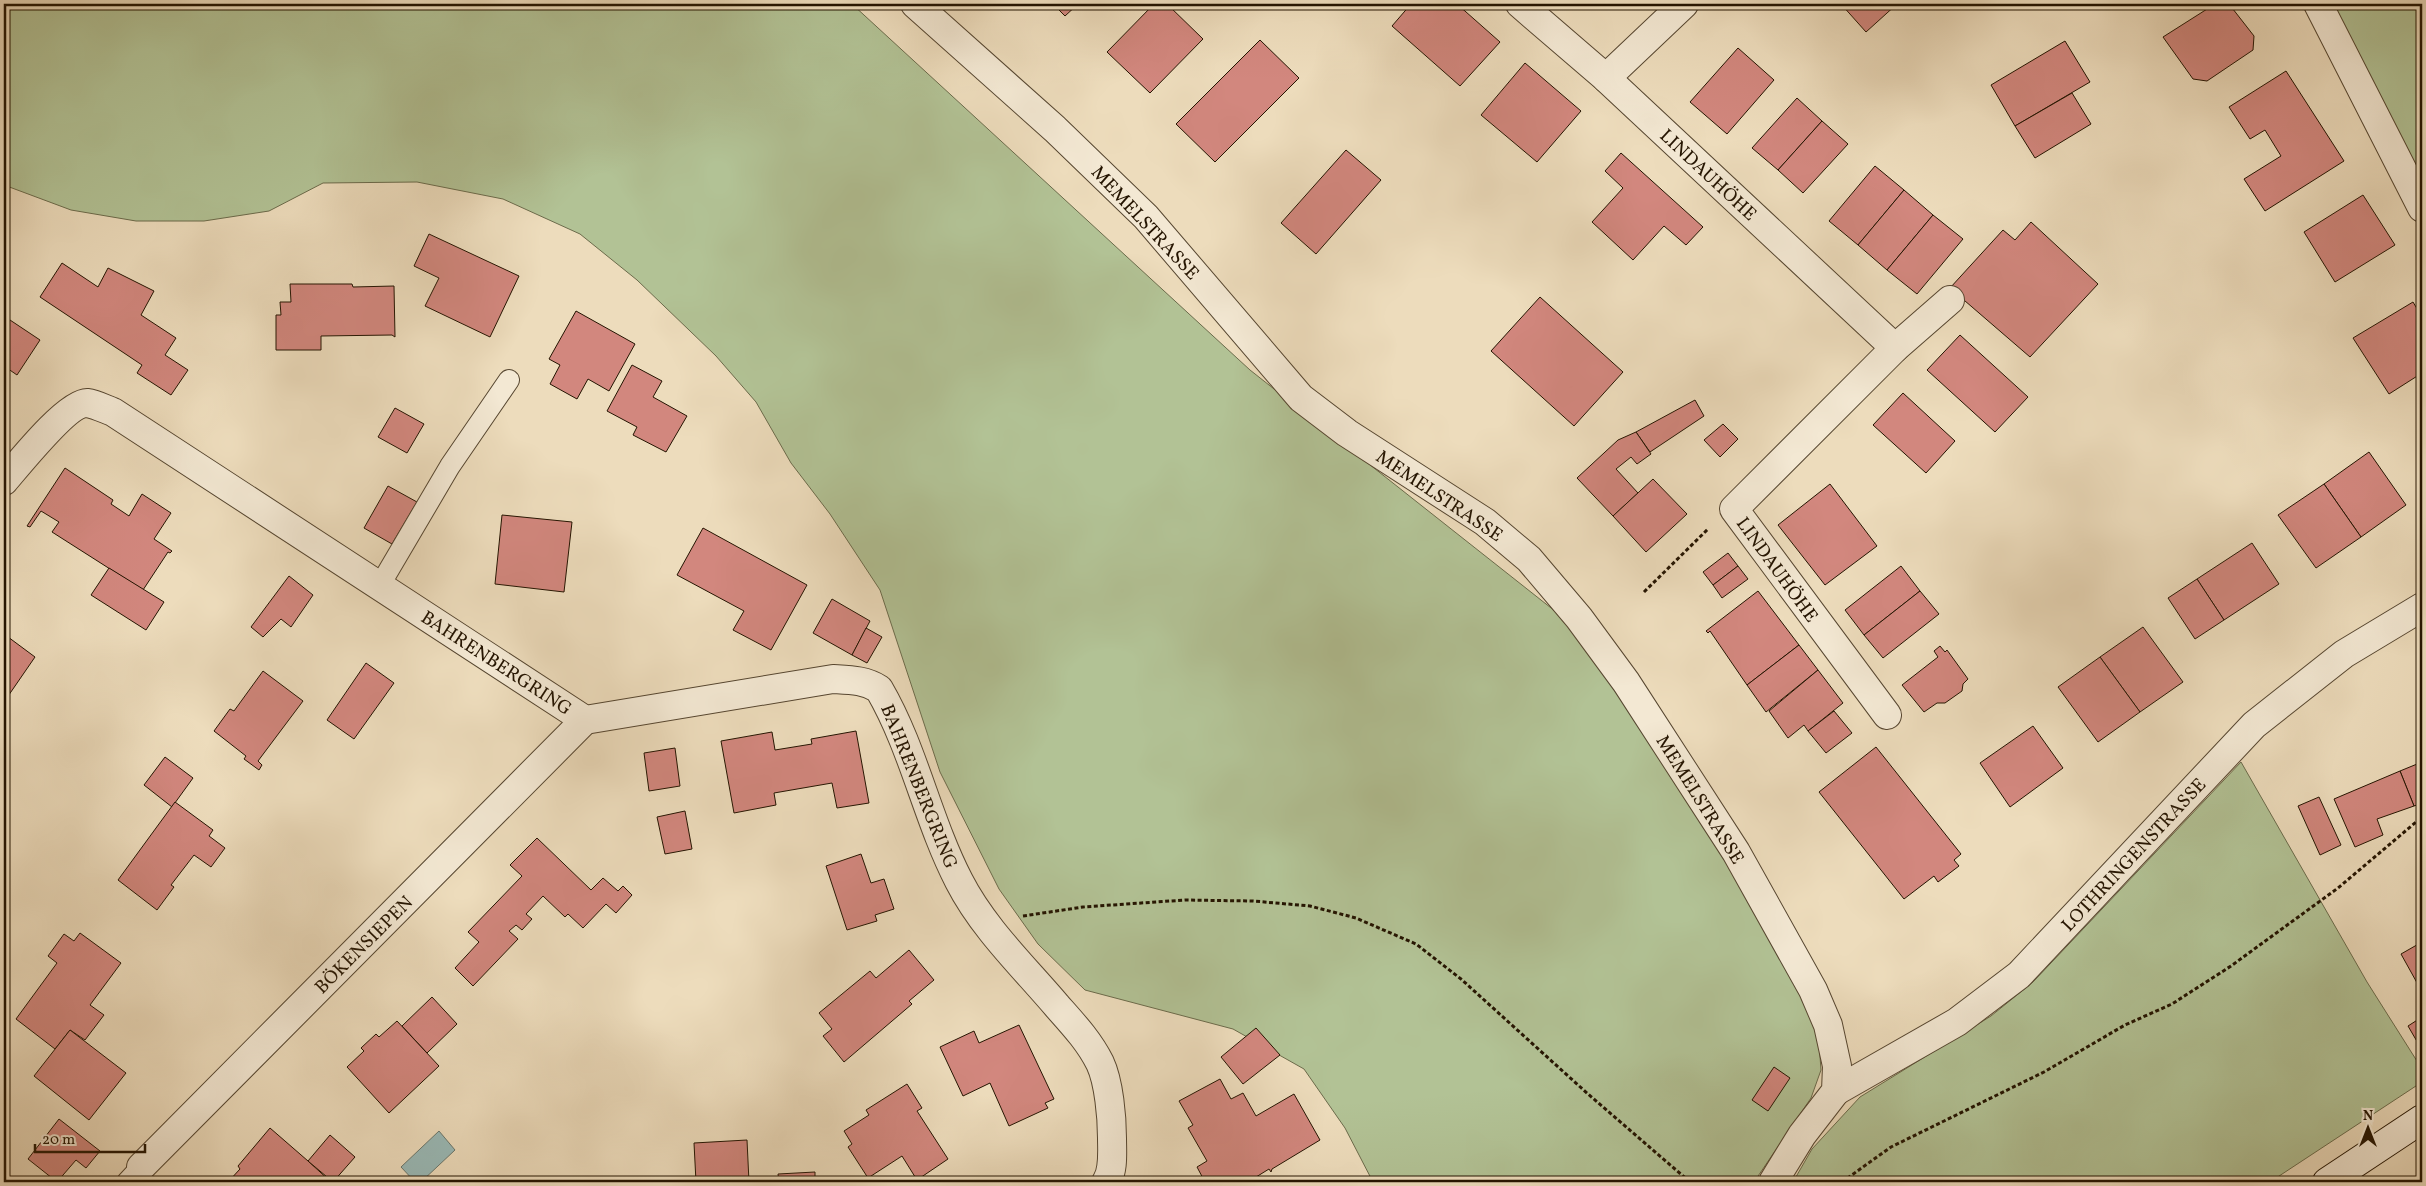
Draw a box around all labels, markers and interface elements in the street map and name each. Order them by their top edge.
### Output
street label: LINDAUHÖHE [1653,124,1762,227]
street label: MEMELSTRASSE [1085,160,1205,286]
street label: MEMELSTRASSE [1370,445,1507,549]
street label: LINDAUHÖHE [1729,512,1823,628]
street label: BAHRENBERGRING [415,605,577,722]
street label: BAHRENBERGRING [873,701,963,873]
street label: MEMELSTRASSE [1649,730,1750,870]
street label: LOTHRINGENSTRASSE [2056,773,2213,938]
street label: BÖKENSIEPEN [309,890,419,1000]
north arrow [2344,1104,2394,1154]
text: N [2363,1107,2373,1126]
scale bar [35,1121,145,1153]
text: 20 m [42,1130,75,1151]

